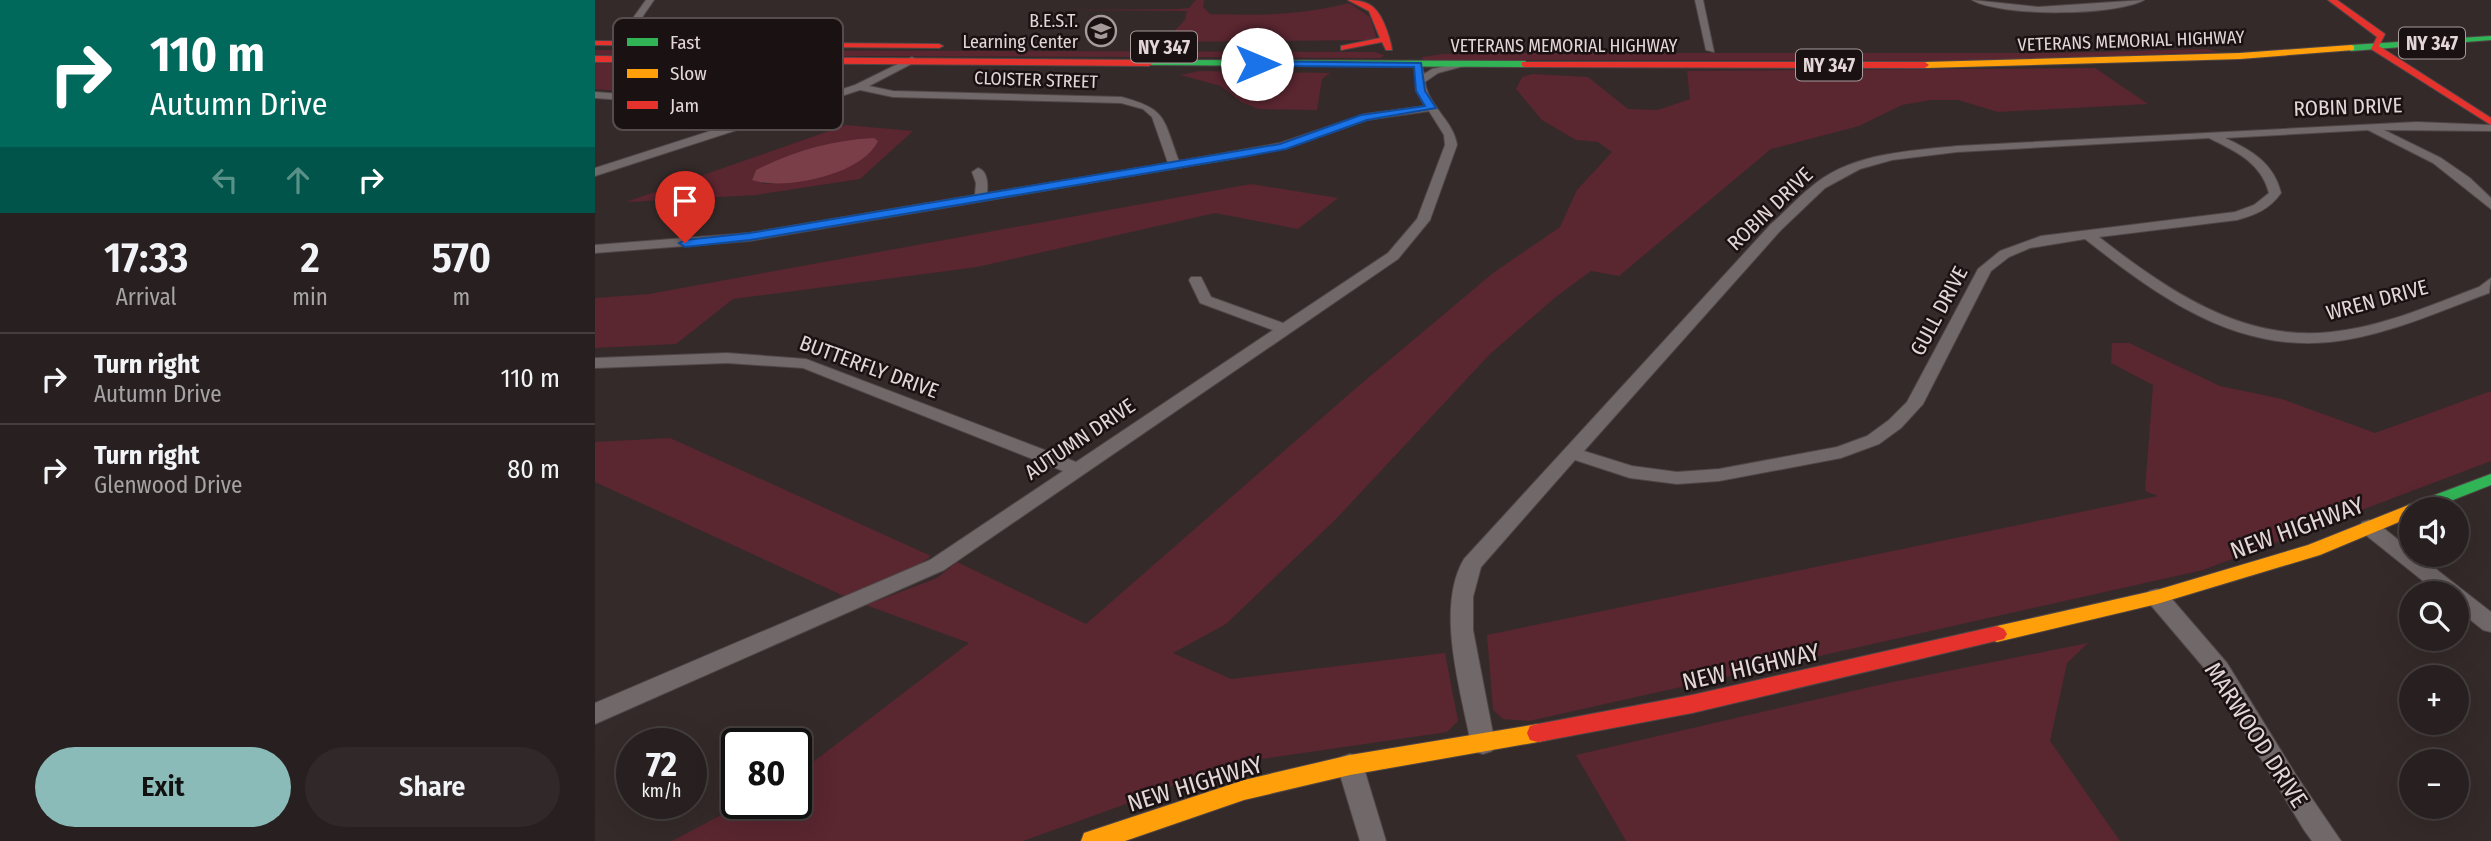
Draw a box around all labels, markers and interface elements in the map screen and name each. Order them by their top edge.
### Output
place label: B.E.S.T. Learning Center [962,10,1079,53]
school or university icon: B.E.S.T. Learning Center [1084,14,1118,48]
legend [613,18,843,130]
text: 110 m [150,25,265,84]
street label: VETERANS MEMORIAL HIGHWAY [2017,26,2245,56]
position arrow [1220,27,1294,101]
icon: right [35,28,126,119]
road number: NY 347 [2399,28,2465,58]
text: Fast [670,31,701,54]
road number: NY 347 [1131,32,1197,62]
street label: VETERANS MEMORIAL HIGHWAY [1451,35,1678,57]
road number: NY 347 [1796,50,1862,80]
text: Slow [670,62,707,85]
street label: CLOISTER STREET [974,67,1099,93]
text: Autumn Drive [150,85,328,123]
street label: ROBIN DRIVE [2293,92,2403,122]
text: Jam [670,94,699,117]
icon: left [206,161,244,199]
icon: ahead [279,161,317,199]
icon: right [352,161,390,199]
street label: ROBIN DRIVE [1722,162,1818,256]
pin [655,171,715,243]
icon: arrive [666,182,704,220]
text: 17:33 [104,233,188,283]
text: 2 [300,233,320,283]
text: 570 [432,233,491,283]
street label: GULL DRIVE [1905,262,1973,360]
street label: WREN DRIVE [2323,274,2431,326]
text: Arrival [116,283,177,311]
text: min [292,283,328,311]
text: m [453,283,470,311]
street label: BUTTERFLY DRIVE [796,330,942,404]
text: Turn right [94,349,200,380]
icon: right [35,360,73,398]
text: 110 m [500,363,560,394]
text: Autumn Drive [94,380,222,408]
street label: AUTUMN DRIVE [1020,392,1140,485]
text: Turn right [94,440,200,471]
icon: right [35,451,73,489]
text: 80 m [507,454,560,485]
text: Glenwood Drive [94,471,242,499]
street label: NEW HIGHWAY [2226,491,2368,565]
map controls [2399,497,2469,819]
button: sound [2399,497,2469,567]
button: search [2399,581,2469,651]
street label: NEW HIGHWAY [1680,638,1822,696]
street label: MARWOOD DRIVE [2199,657,2313,813]
button: + [2399,665,2469,735]
speed limit sign: 80 [721,728,812,819]
text: 72 [646,743,677,785]
button: Exit [35,747,291,827]
button: Share [305,747,560,827]
button: − [2399,749,2469,819]
street label: NEW HIGHWAY [1124,750,1266,818]
text: km/h [641,780,682,802]

